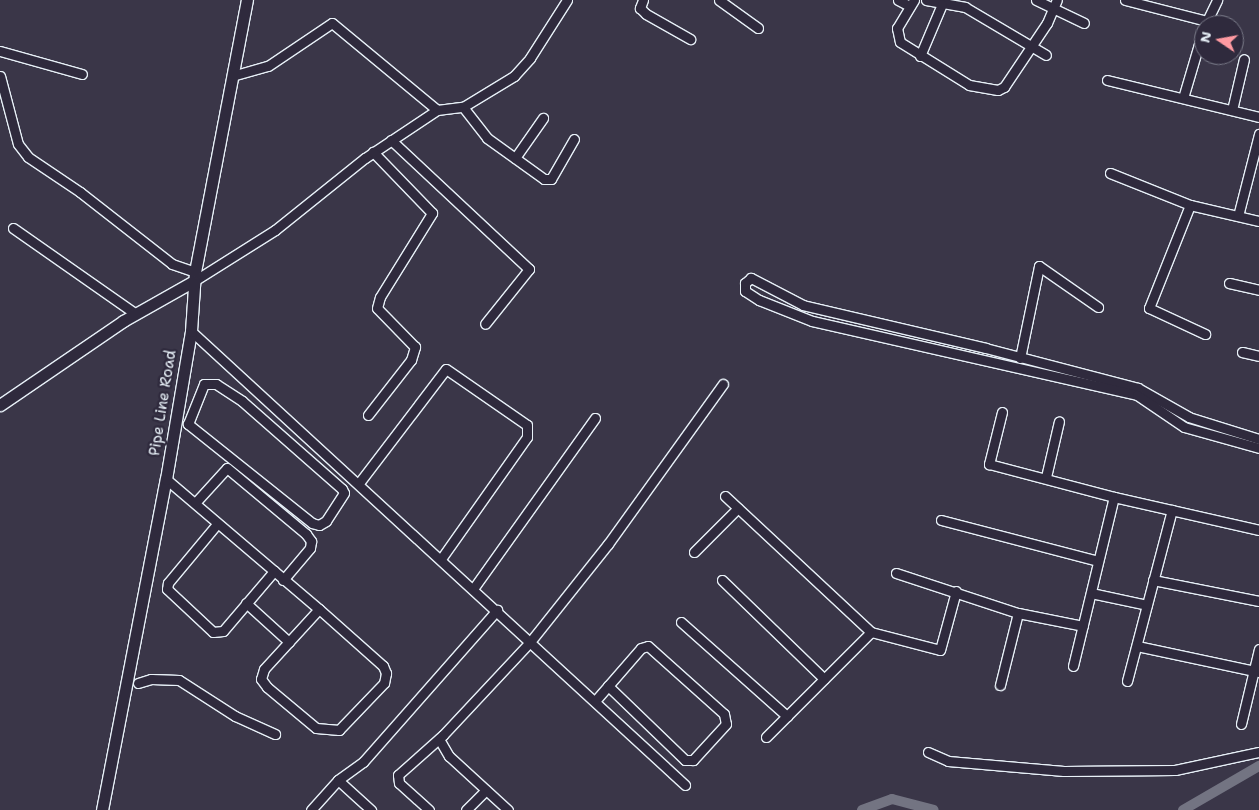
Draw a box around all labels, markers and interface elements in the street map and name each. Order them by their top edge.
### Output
north arrow [1194,15,1244,65]
text: N [1195,30,1215,44]
street label: Pipe Line Road [146,349,180,457]

